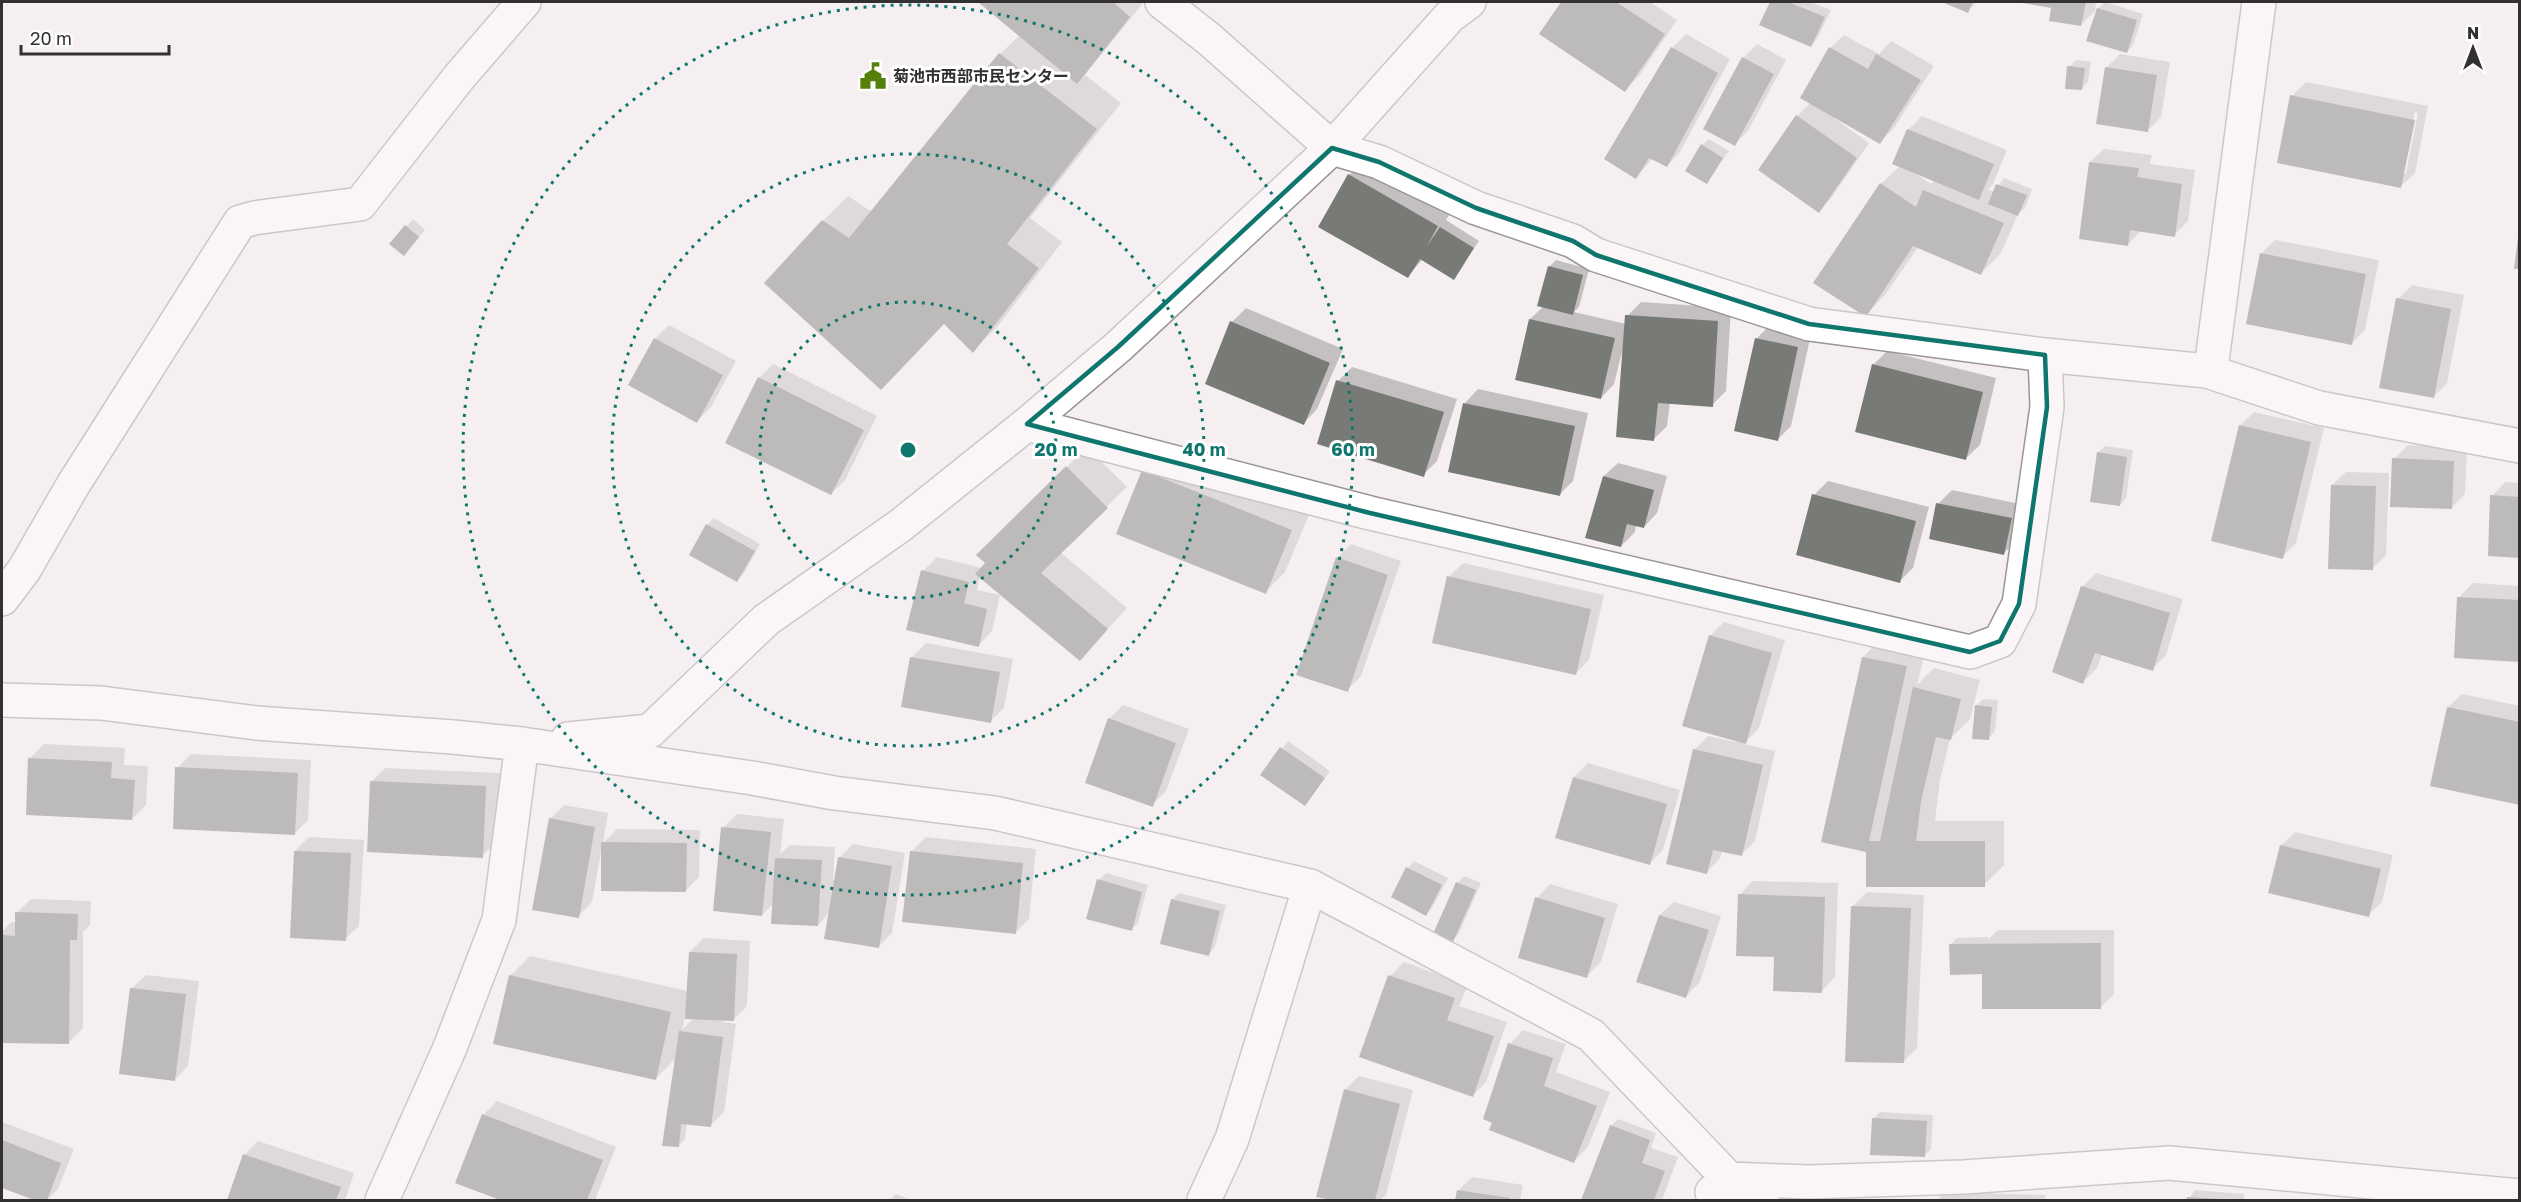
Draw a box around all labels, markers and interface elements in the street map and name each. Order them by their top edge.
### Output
scale bar [21,18,170,56]
north arrow [2443,18,2503,78]
text: N [2467,23,2479,43]
text: 20 m [30,27,72,49]
public building icon: 菊池市西部市民センター [858,61,888,91]
place label: 菊池市西部市民センター [893,66,1069,86]
text: 20 m [1035,438,1077,460]
text: 40 m [1182,438,1226,460]
text: 60 m [1331,438,1375,460]
centre of rings [898,440,918,460]

